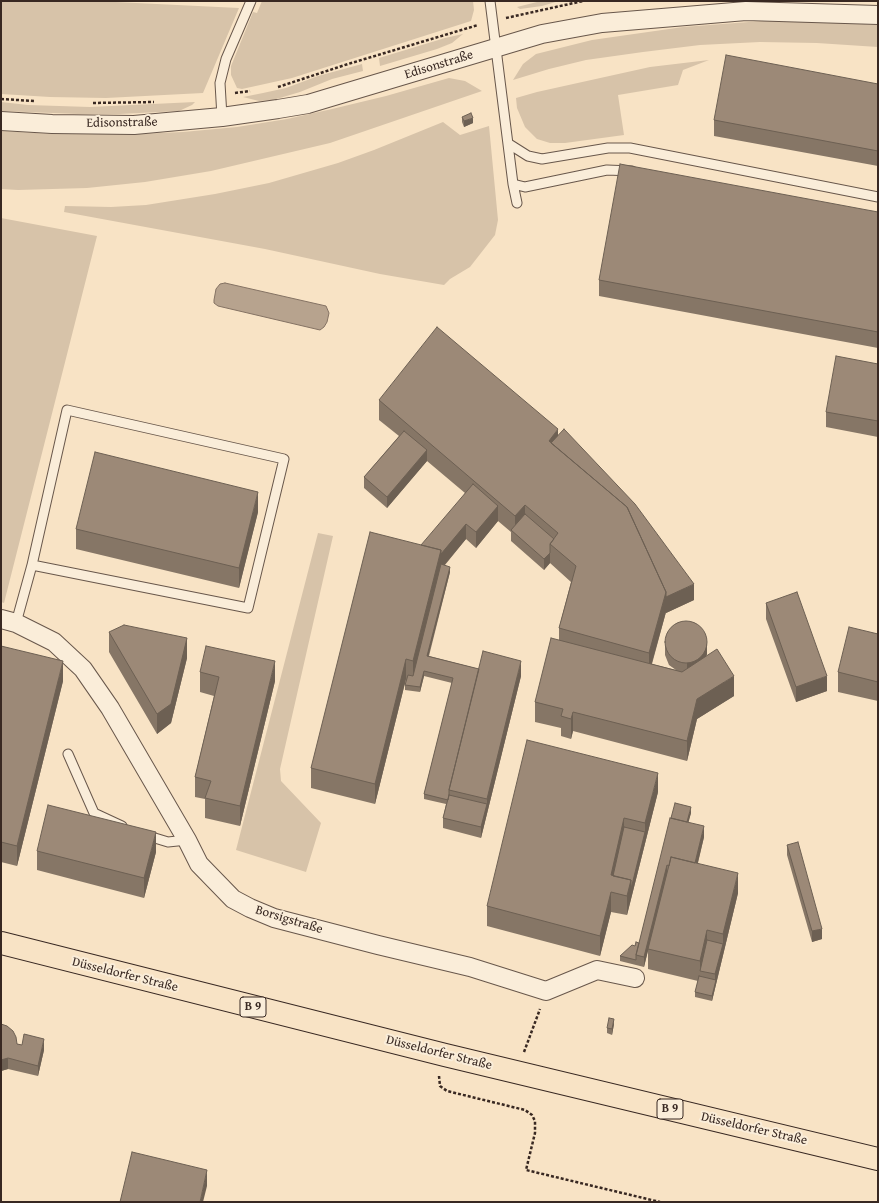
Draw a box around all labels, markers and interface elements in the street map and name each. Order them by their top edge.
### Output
street label: Edisonstraße [403,47,475,83]
street label: Edisonstraße [86,115,158,131]
street label: Borsigstraße [253,902,325,938]
street label: Düsseldorfer Straße [70,954,180,996]
road number: B 9 [240,997,266,1017]
street label: Düsseldorfer Straße [384,1032,494,1074]
road number: B 9 [657,1099,683,1119]
street label: Düsseldorfer Straße [699,1109,809,1149]

